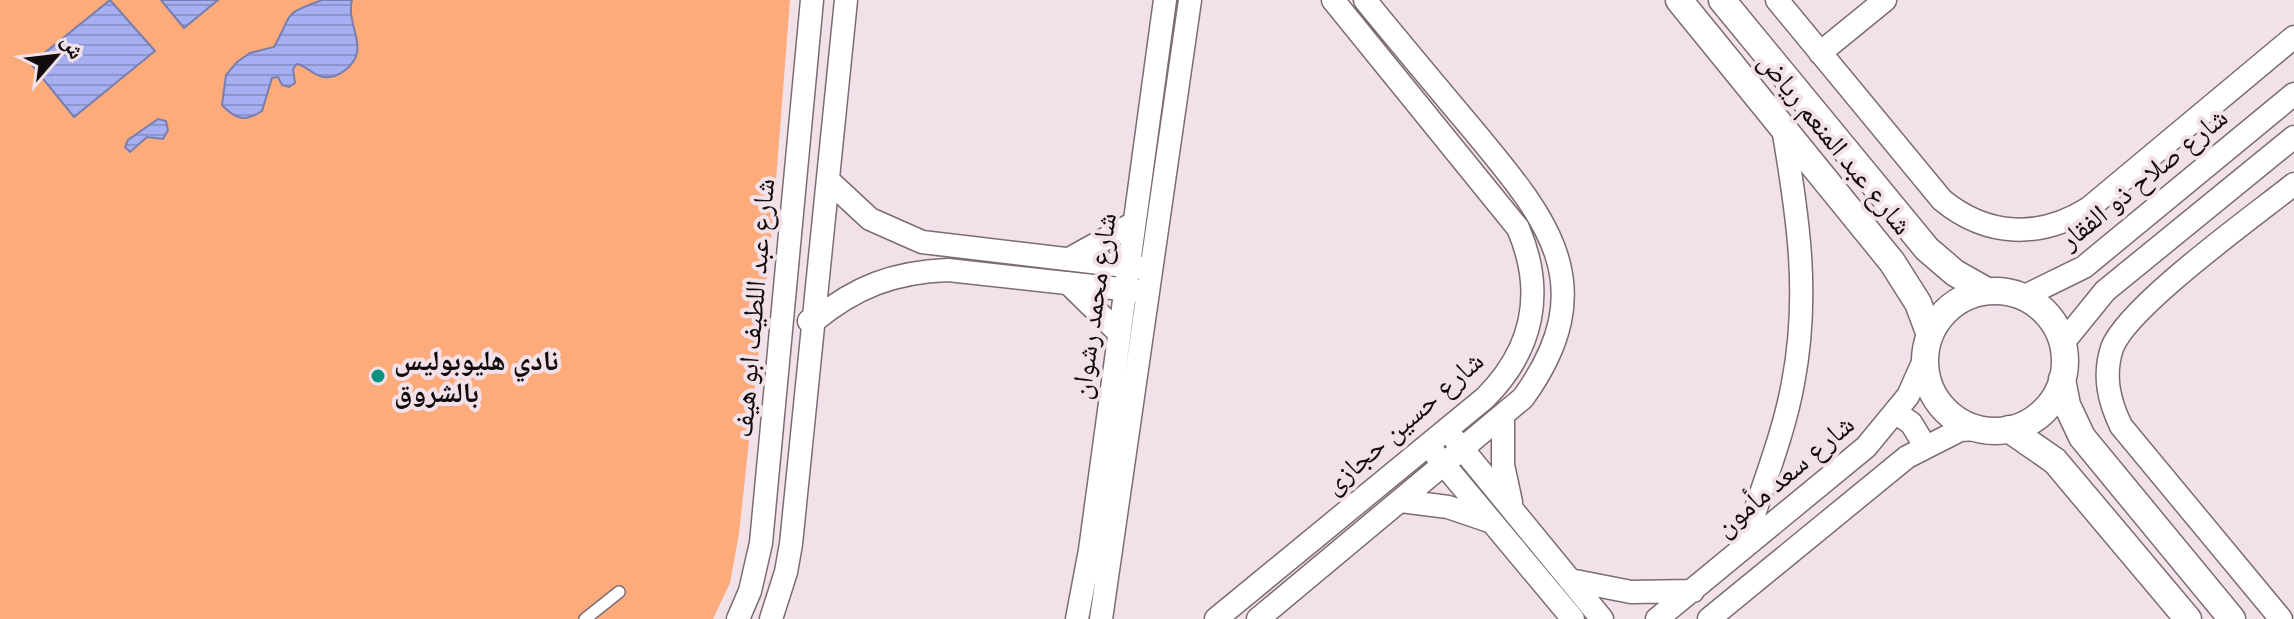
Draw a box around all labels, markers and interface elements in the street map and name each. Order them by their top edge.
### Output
north arrow [16,16,96,96]
text: ش [54,31,89,64]
street label: شارع عبد المنعم رياض [1749,46,1919,244]
street label: شارع صلاح ذو الفقار [2052,101,2237,260]
street label: شارع عبد اللطيف ابو هيف [727,177,785,439]
street label: شارع محمد رشوان [1065,211,1127,402]
place label: نادي هليوبوليس بالشروق [394,345,558,413]
street label: شارع حسين حجازى [1317,345,1493,504]
marker: نادي هليوبوليس بالشروق [369,367,387,385]
street label: شارع سعد مأمون [1707,407,1863,546]

